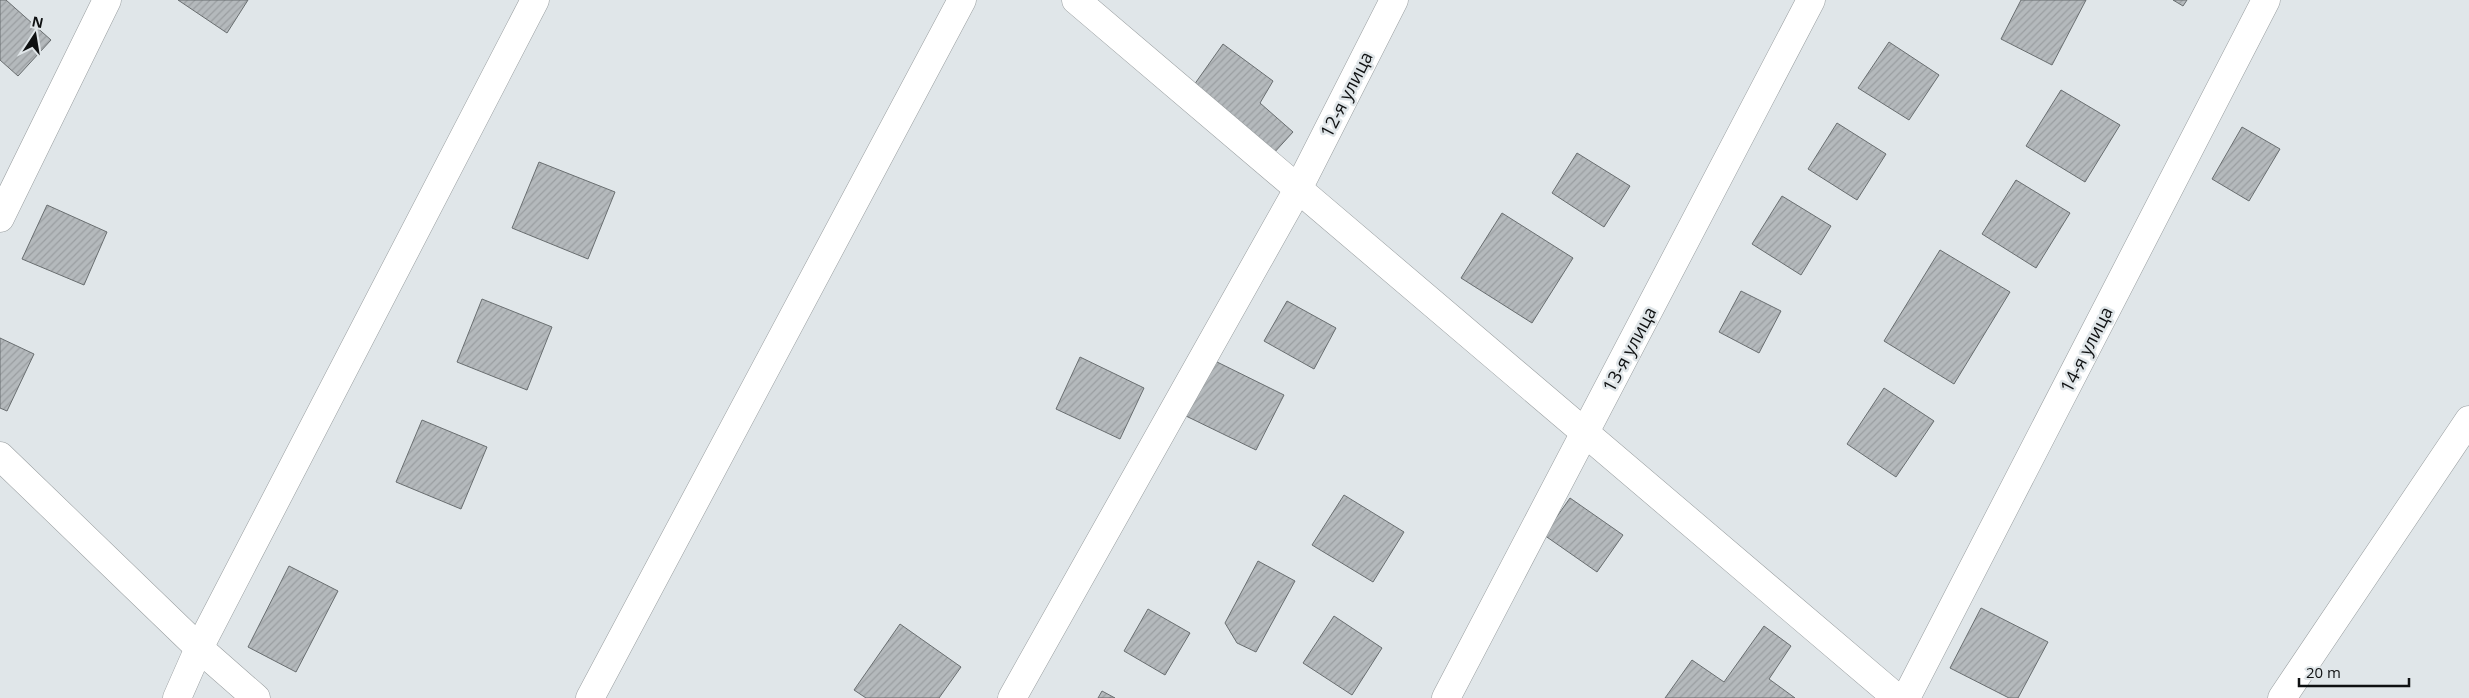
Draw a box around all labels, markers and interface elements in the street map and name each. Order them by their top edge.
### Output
north arrow [10,10,60,60]
text: N [30,11,45,32]
street label: 12-я улица [1314,47,1378,141]
street label: 13-я улица [1597,302,1661,396]
street label: 14-я улица [2054,302,2118,396]
scale bar [2299,656,2409,688]
text: 20 m [2306,662,2341,682]

